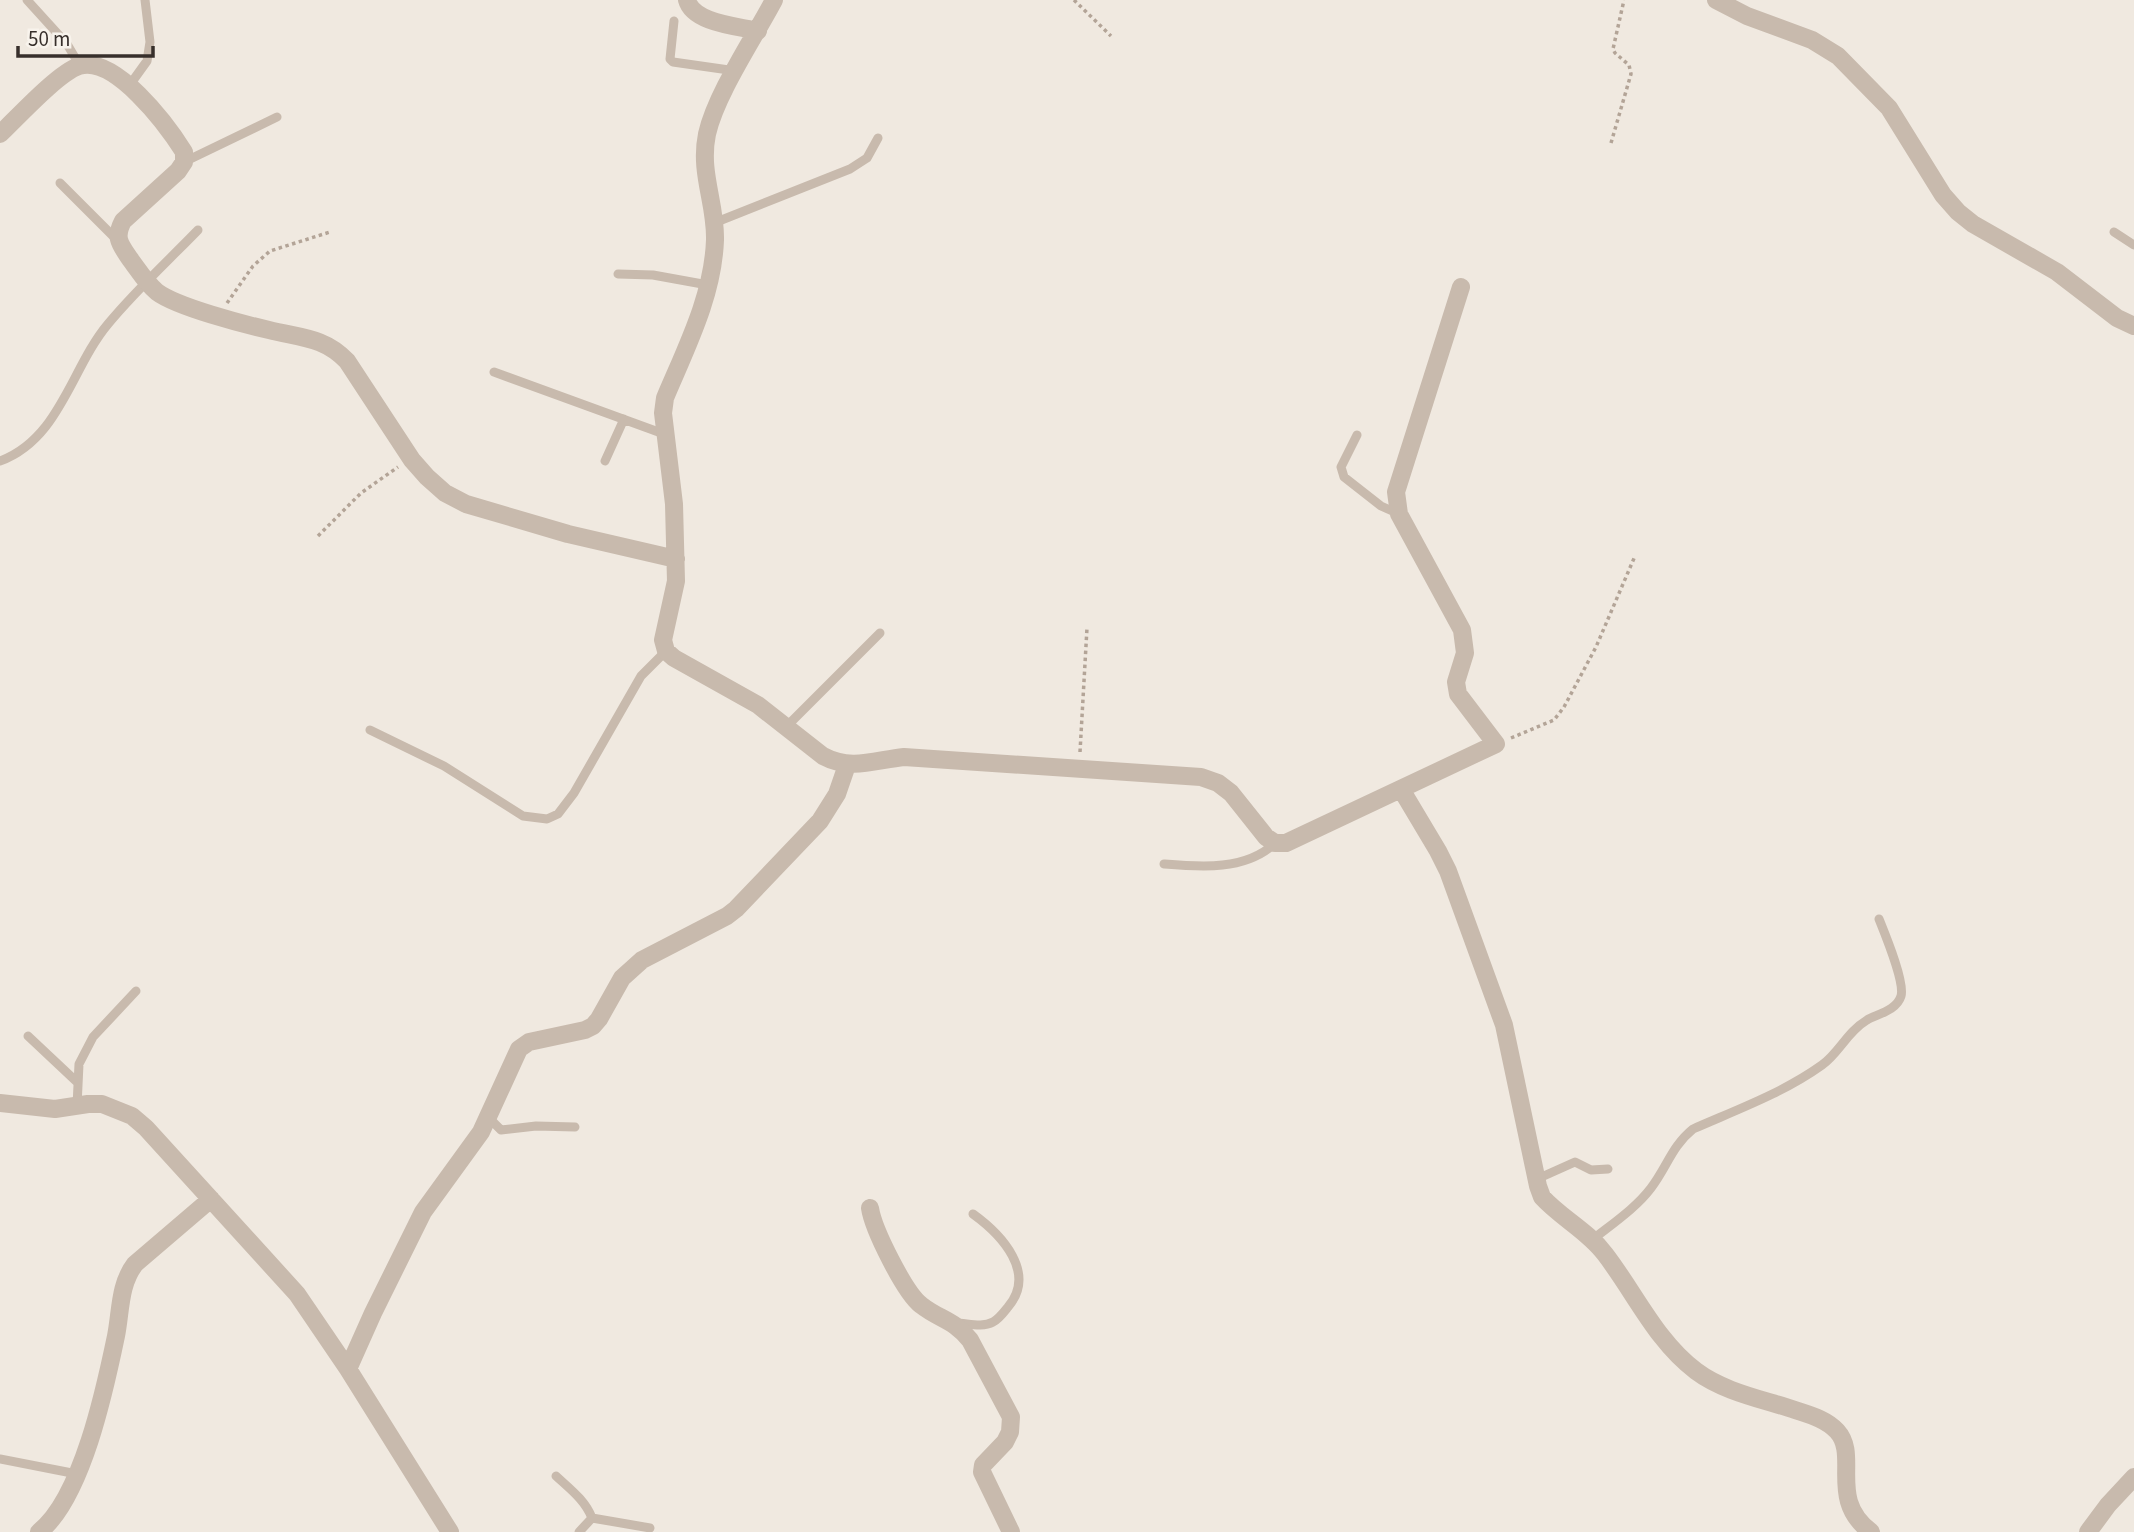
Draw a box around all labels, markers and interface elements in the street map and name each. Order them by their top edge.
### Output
scale bar [18,14,152,58]
text: 50 m [28,24,70,54]

